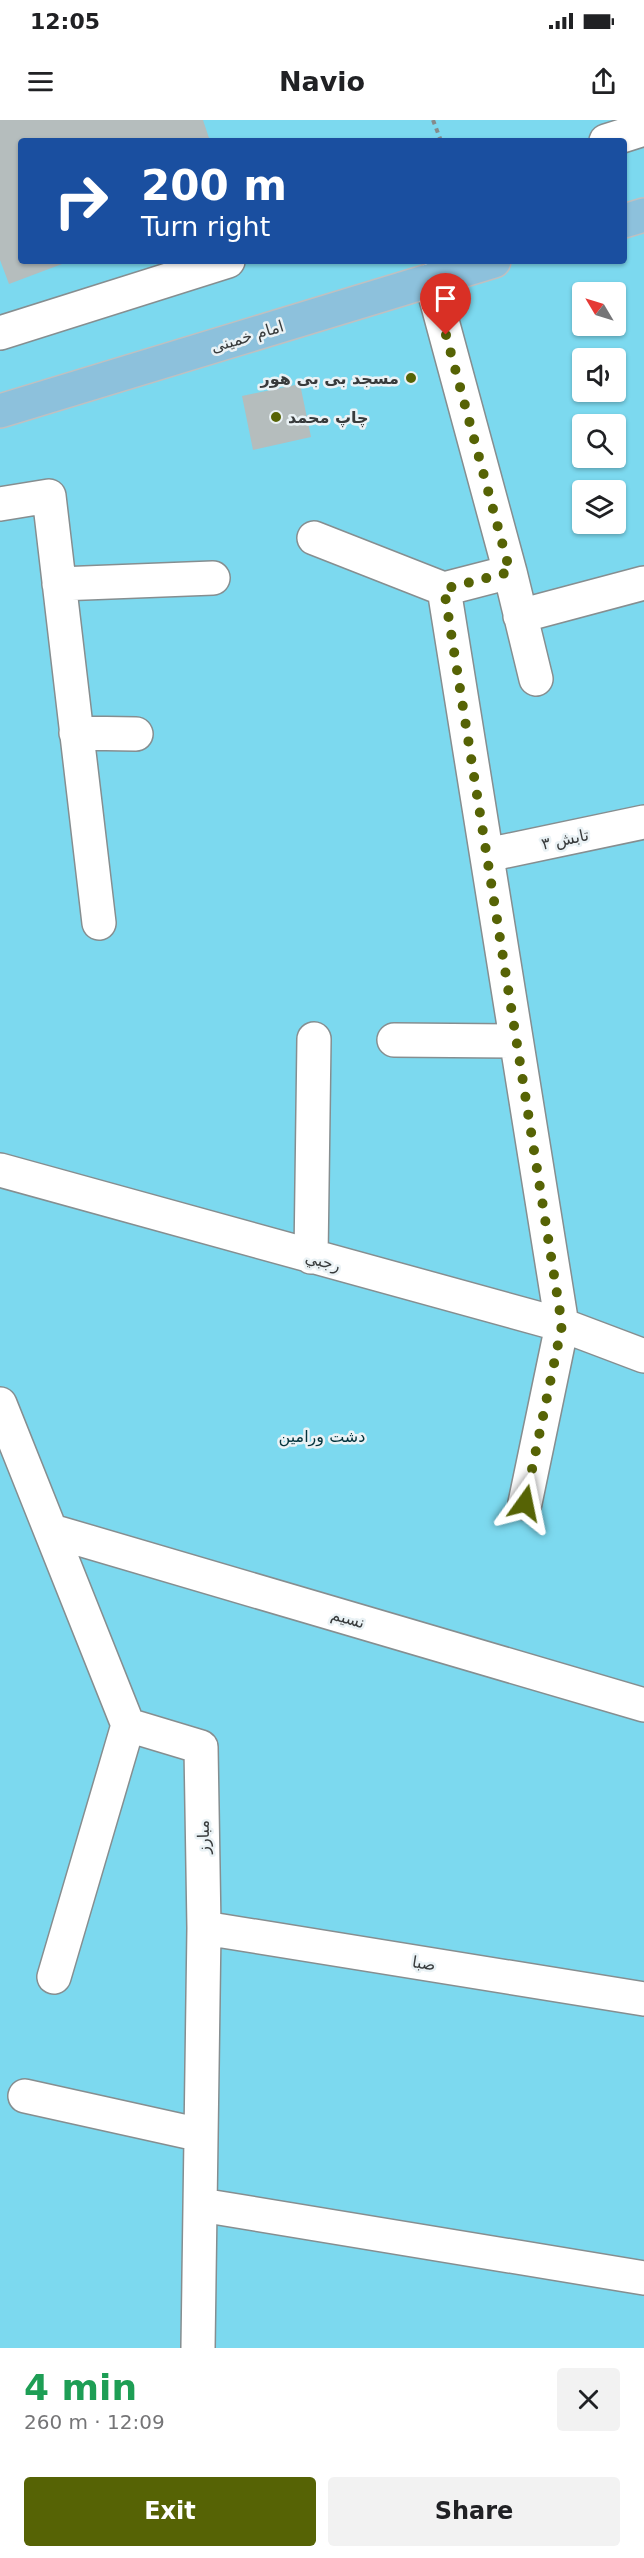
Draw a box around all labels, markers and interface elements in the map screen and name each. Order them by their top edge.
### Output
text: 12:05 [30,9,100,34]
icon: menu [24,65,57,98]
icon: share [587,65,620,98]
text: Navio [279,66,365,97]
text: 200 m [141,161,287,210]
icon: right [42,162,120,240]
text: Turn right [141,211,270,242]
pin [420,273,471,335]
icon: arrive [429,282,462,315]
north arrow [572,282,626,336]
map controls [572,282,626,534]
street label: امام خمینی [208,316,286,357]
button: sound [572,348,626,402]
place label: مسجد بی بی هور [260,369,399,388]
marker: مسجد بی بی هور [404,371,418,385]
place label: چاپ محمد [288,408,369,428]
marker: چاپ محمد [269,410,283,424]
button: search [572,414,626,468]
button: layers [572,480,626,534]
street label: تابش ۳ [540,825,591,855]
street label: رجبي [303,1248,343,1276]
park label: دشت ورامین [279,1427,365,1447]
position arrow [493,1471,557,1535]
street label: نسيم [329,1605,367,1632]
street label: مبارز [194,1820,214,1855]
street label: صبا [411,1952,437,1975]
text: 4 min [24,2367,137,2408]
button: close [557,2368,620,2431]
text: 260 m · 12:09 [24,2410,165,2434]
button: Exit [24,2477,316,2546]
button: Share [328,2477,620,2546]

